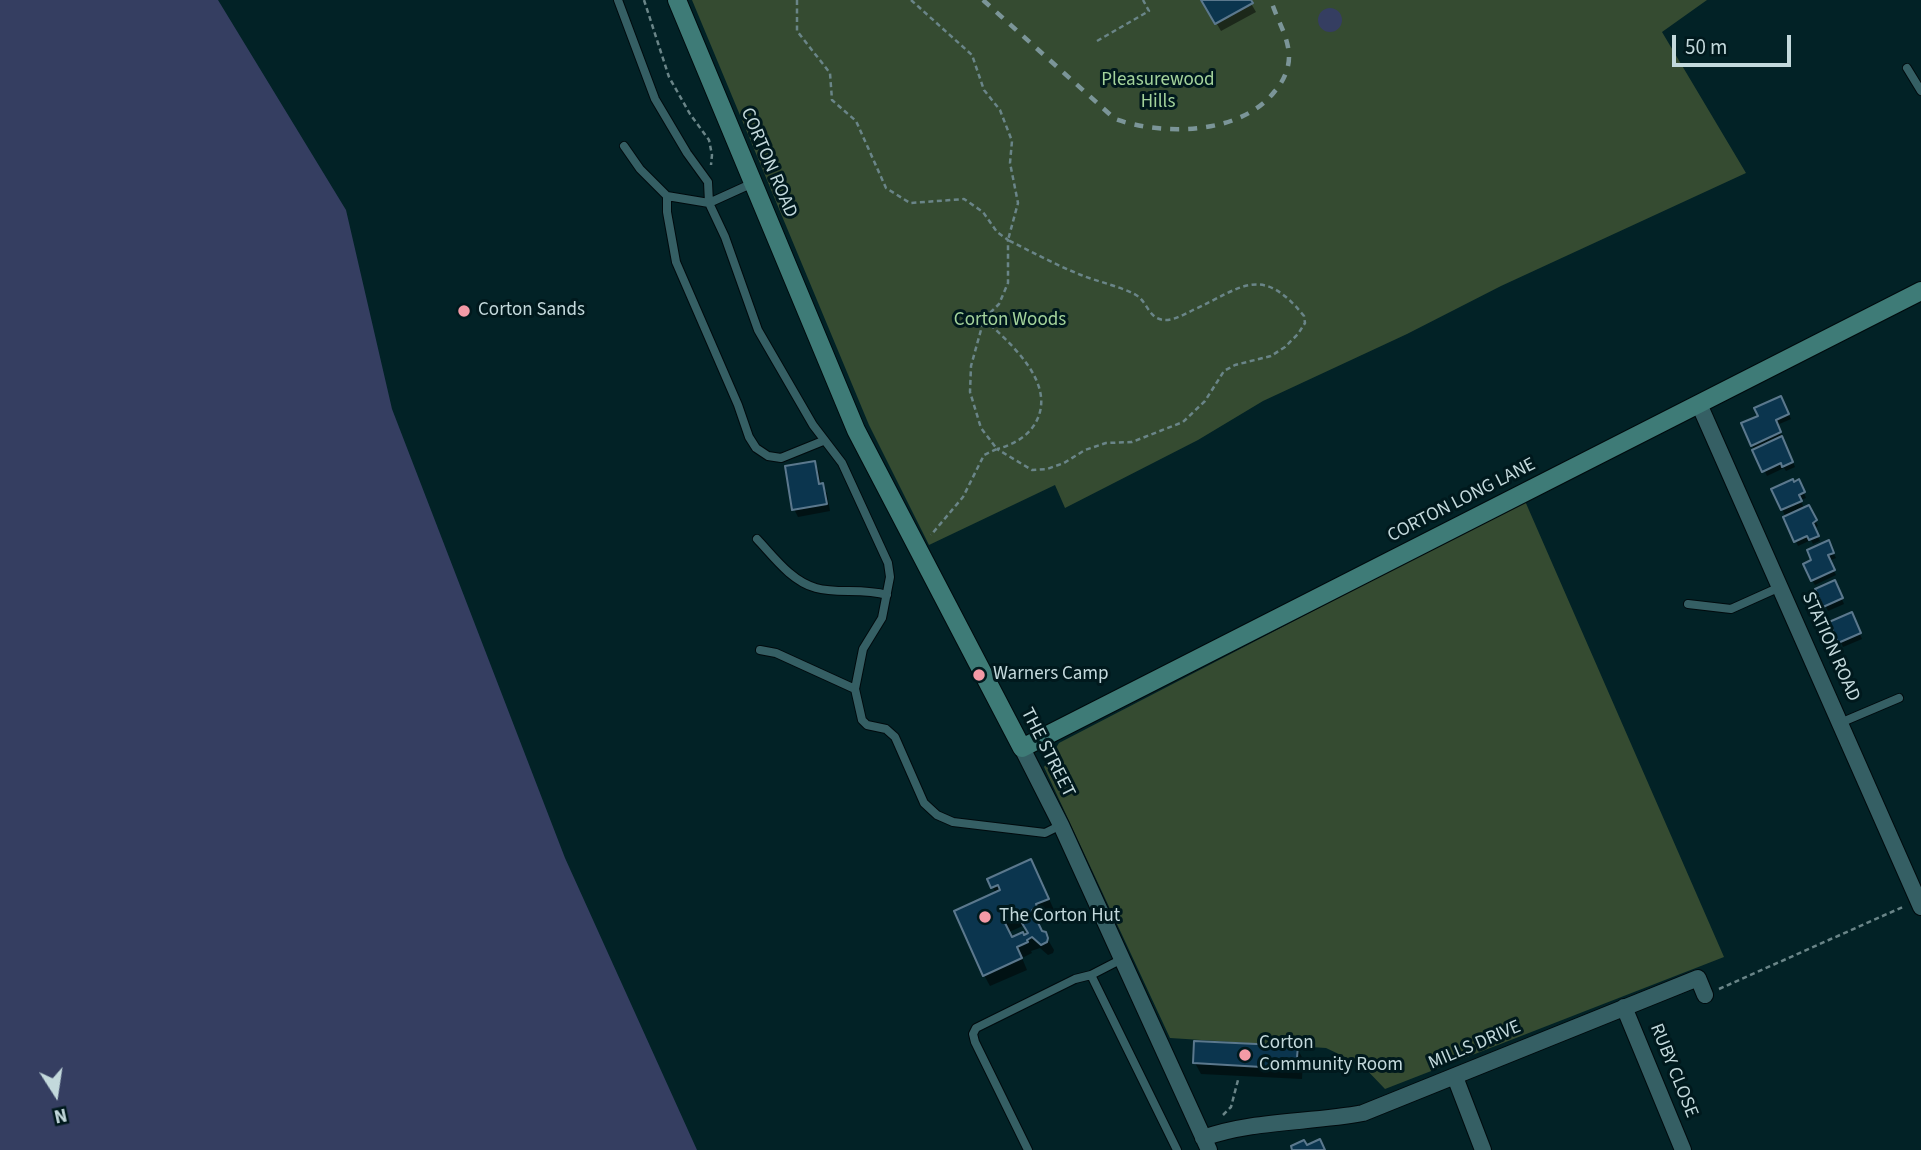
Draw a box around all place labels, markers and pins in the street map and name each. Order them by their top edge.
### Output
place label: Corton Sands [478,300,585,322]
marker: Corton Sands [456,303,472,319]
place label: Warners Camp [993,664,1109,686]
marker: Warners Camp [971,667,987,683]
place label: The Corton Hut [999,906,1120,928]
marker: The Corton Hut [977,909,993,925]
place label: Corton Community Room [1259,1033,1403,1077]
marker: Corton Community Room [1237,1047,1253,1063]

